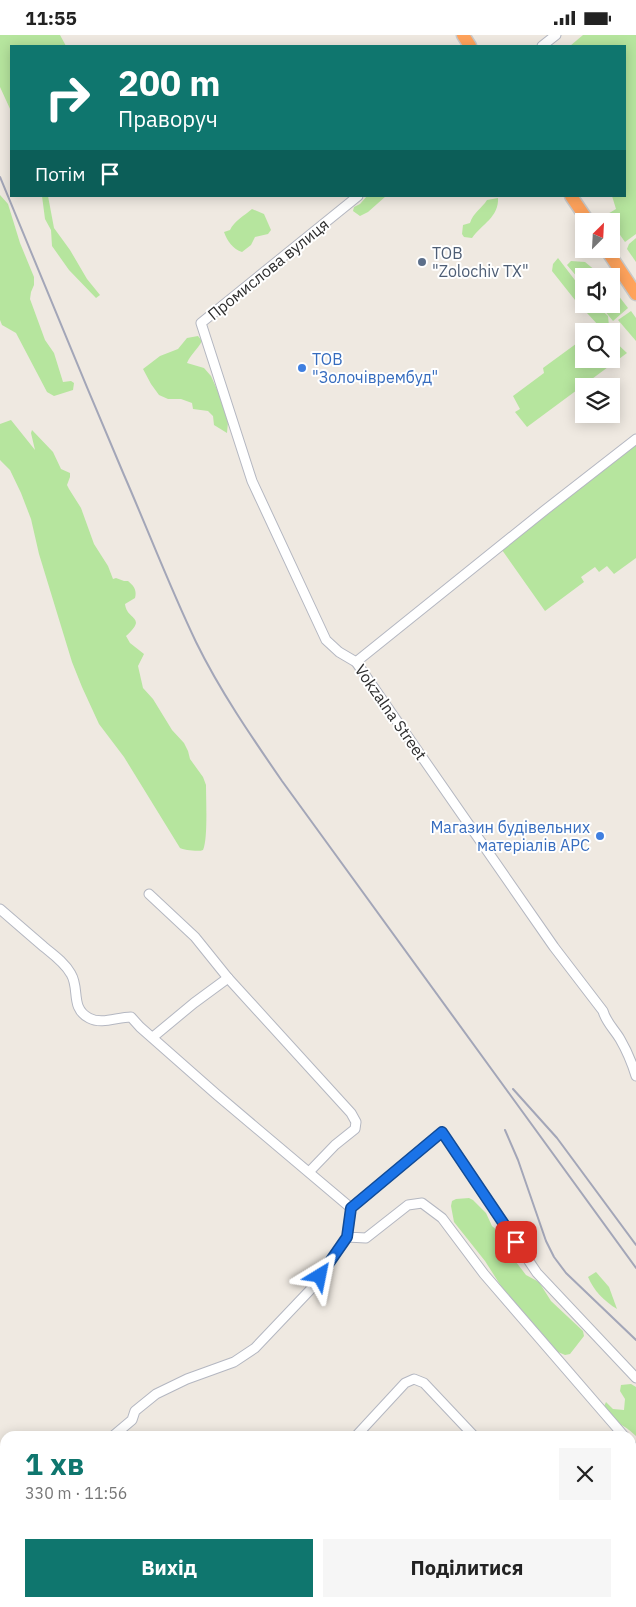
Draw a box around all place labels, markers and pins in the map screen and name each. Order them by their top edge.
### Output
place label: ТОВ "Zolochiv TX" [432,243,529,281]
marker: ТОВ "Zolochiv TX" [416,256,428,268]
place label: ТОВ "Золочіврембуд" [312,349,438,387]
marker: ТОВ "Золочіврембуд" [296,362,308,374]
place label: Магазин будівельних матеріалів APC [430,817,590,855]
marker: Магазин будівельних матеріалів APC [594,830,606,842]
pin [495,1221,537,1263]

